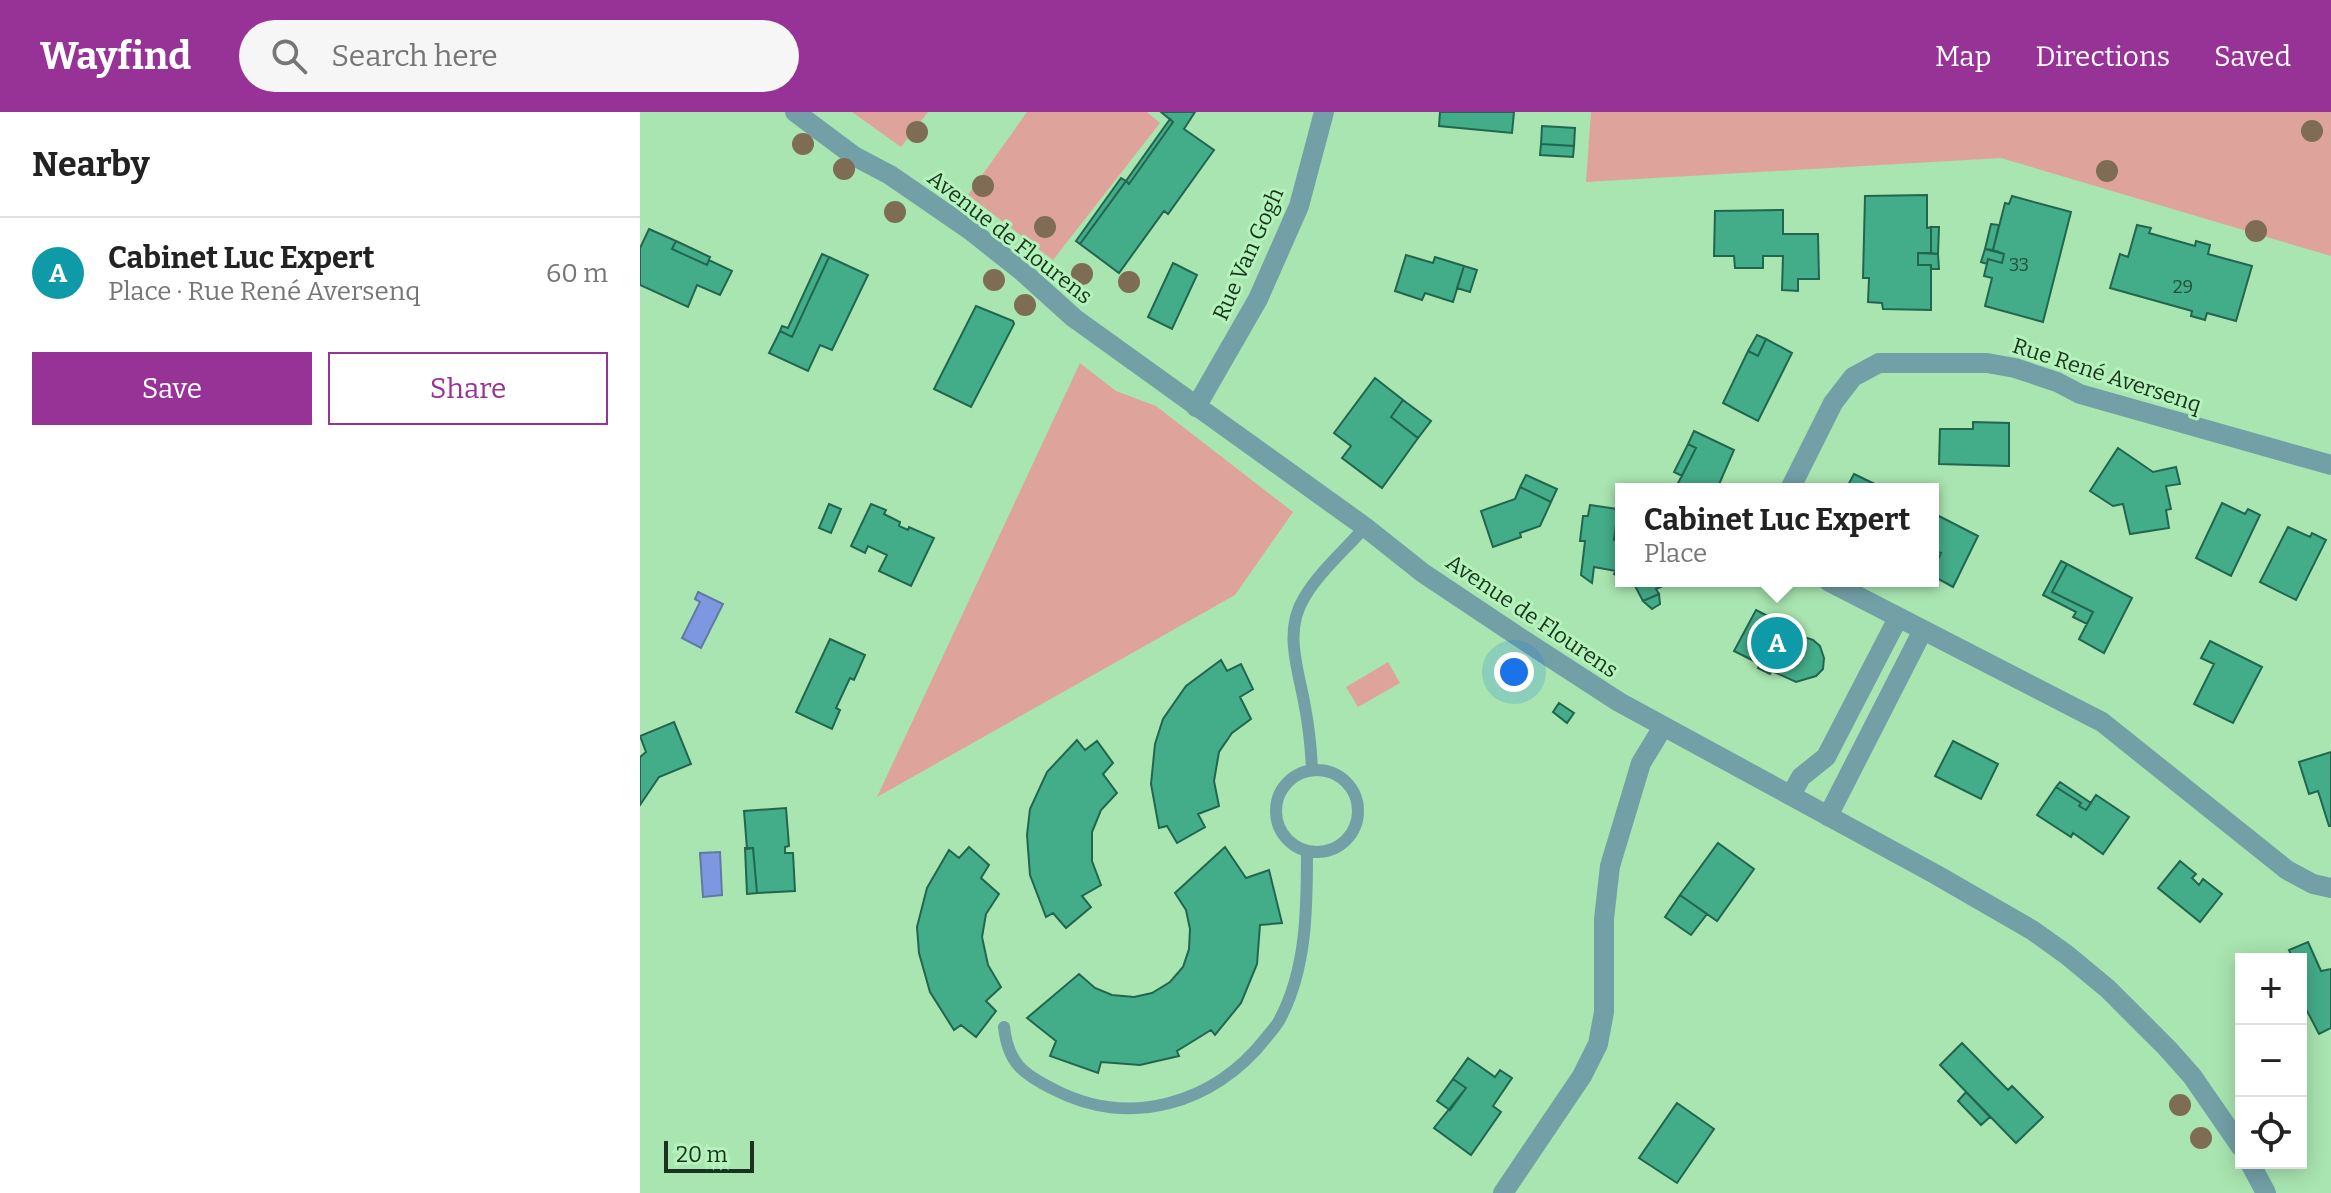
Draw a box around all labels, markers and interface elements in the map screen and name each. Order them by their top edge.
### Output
search box [239,20,799,92]
text: Wayfind [40,33,191,79]
icon: search [267,34,311,78]
text: Search here [331,38,498,74]
text: Map [1935,40,1991,73]
text: Directions [2035,40,2170,73]
text: Saved [2214,40,2291,73]
text: Nearby [32,144,150,185]
street label: Avenue de Flourens [922,164,1098,310]
street label: Rue Van Gogh [1207,183,1289,325]
text: Cabinet Luc Expert [108,240,375,276]
house number: 33 [2009,254,2029,276]
text: A [49,258,67,289]
text: 60 m [546,258,608,289]
text: Place · Rue René Aversenq [108,276,420,307]
house number: 29 [2173,276,2193,298]
street label: Rue René Aversenq [2009,332,2205,418]
button: Save [32,352,312,425]
button: Share [328,352,608,425]
popup [1615,483,1939,587]
text: Cabinet Luc Expert [1644,502,1910,538]
text: Place [1644,538,1707,569]
street label: Avenue de Flourens [1441,548,1623,684]
pin: A [1751,613,1803,673]
your location [1494,652,1534,692]
map controls [2235,953,2307,1169]
button: + [2235,953,2307,1025]
button: − [2235,1025,2307,1097]
button: locate [2235,1097,2307,1169]
scale bar [664,1137,754,1173]
text: 20 m [676,1141,727,1168]

